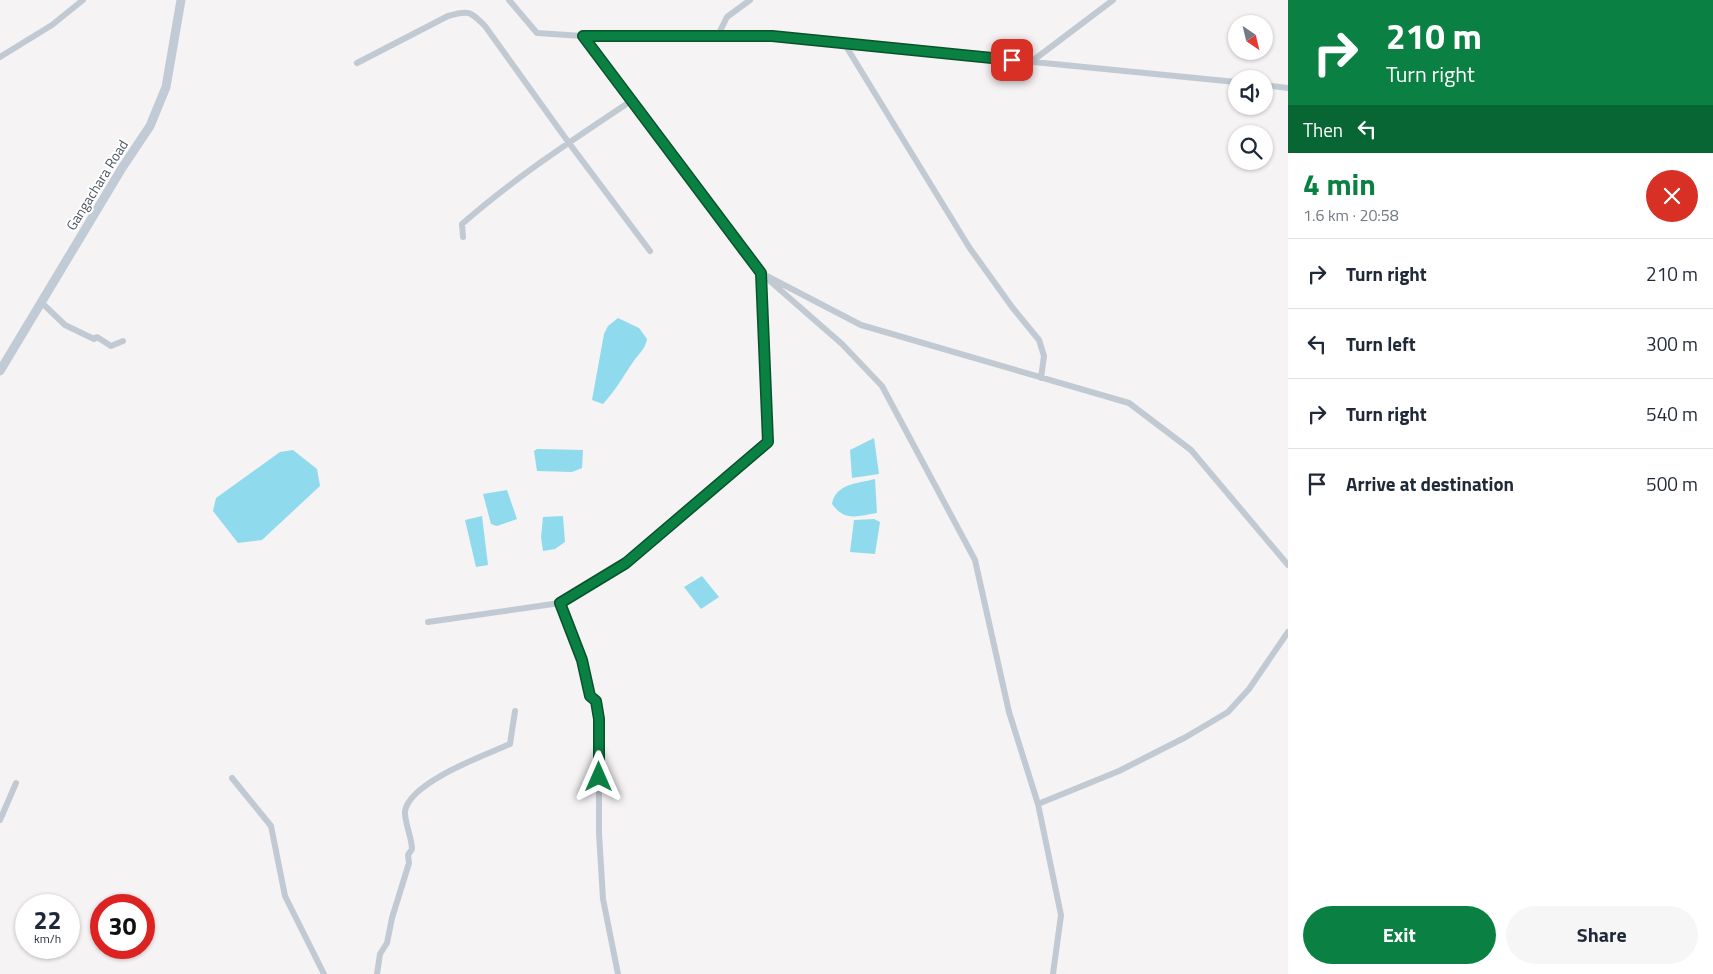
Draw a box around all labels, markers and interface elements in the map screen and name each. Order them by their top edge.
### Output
text: 210 m [1386,9,1482,63]
north arrow [1228,15,1272,60]
map controls [1228,15,1273,170]
icon: right [1303,20,1368,85]
pin [991,39,1033,81]
icon: arrive [998,46,1026,74]
text: Turn right [1386,57,1475,91]
button: sound [1228,70,1273,115]
text: Then [1303,115,1343,144]
icon: left [1353,115,1381,143]
button: search [1228,125,1273,170]
street label: Gangachara Road [60,135,133,234]
text: 4 min [1303,161,1376,207]
button: close [1646,170,1698,222]
text: 1.6 km · 20:58 [1303,203,1399,227]
text: Turn right [1346,259,1427,288]
text: 210 m [1646,259,1698,288]
icon: right [1303,260,1331,288]
text: Turn left [1346,329,1416,358]
text: 300 m [1646,329,1698,358]
icon: left [1303,330,1331,358]
text: Turn right [1346,399,1427,428]
text: 540 m [1646,399,1698,428]
icon: right [1303,400,1331,428]
text: Arrive at destination [1346,469,1514,498]
text: 500 m [1646,469,1698,498]
icon: arrive [1303,470,1331,498]
position arrow [572,750,624,802]
speed limit sign: 30 [90,894,155,959]
text: 22 [33,901,62,939]
button: Exit [1303,906,1496,964]
button: Share [1506,906,1698,964]
text: km/h [34,929,61,948]

